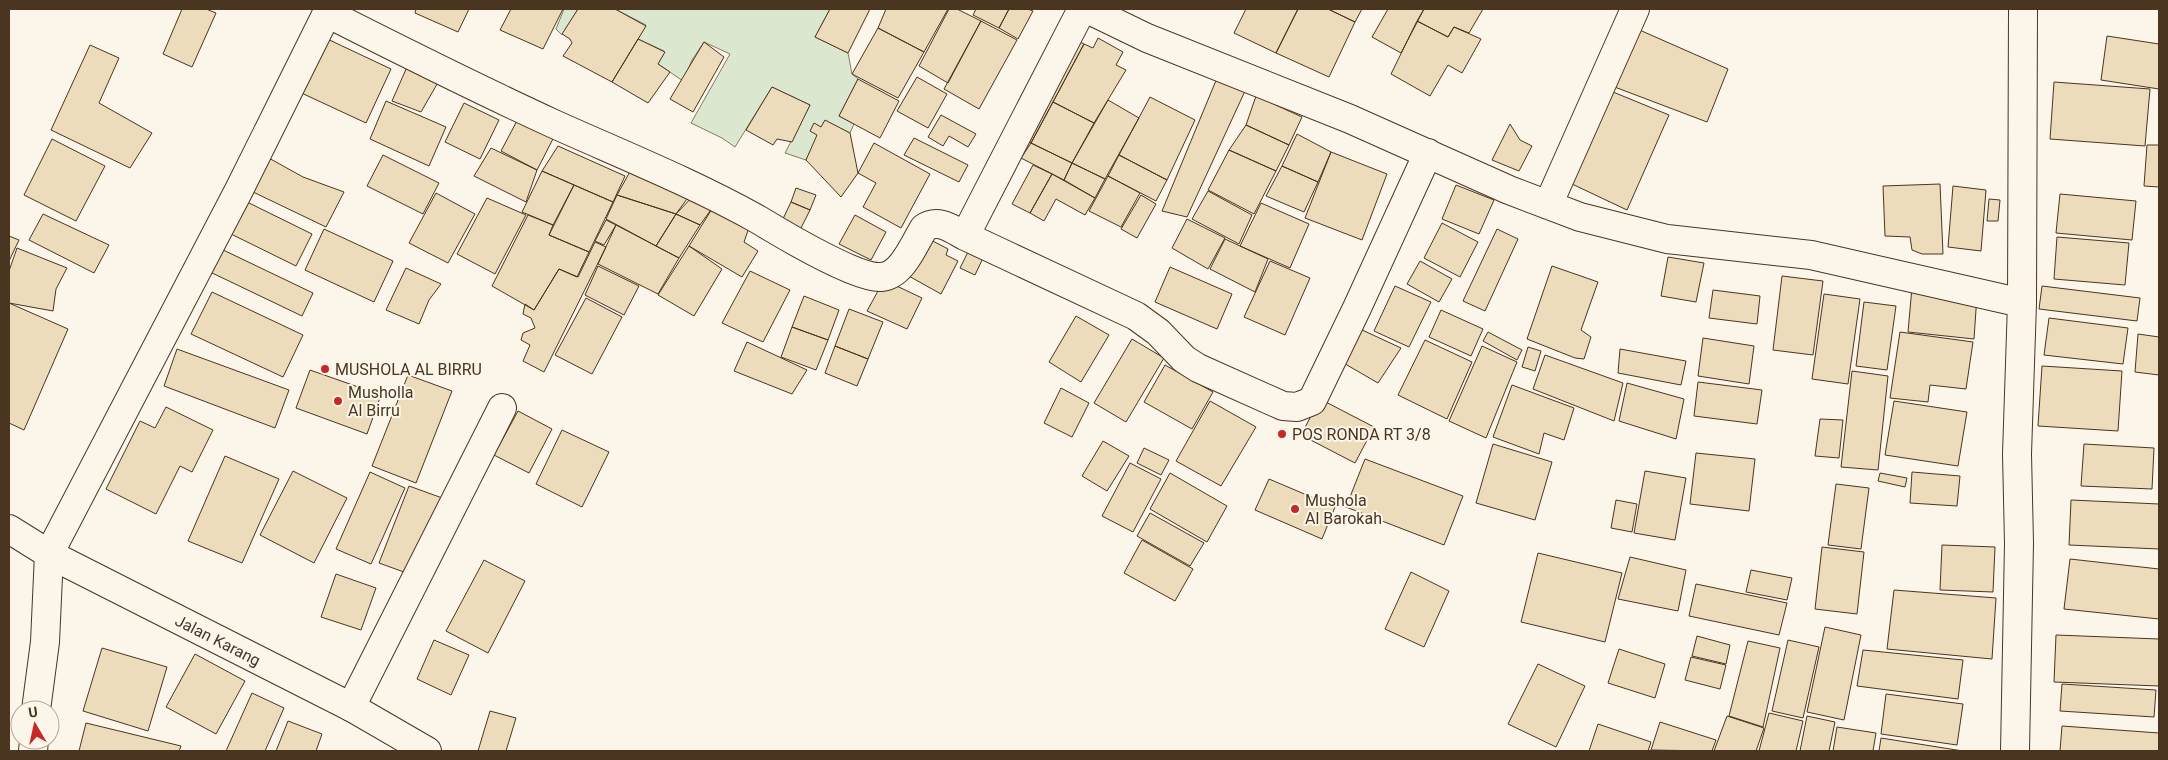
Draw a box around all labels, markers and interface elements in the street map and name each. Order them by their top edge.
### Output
place label: MUSHOLA AL BIRRU [335,360,482,379]
marker: MUSHOLA AL BIRRU [319,363,331,375]
place label: Musholla Al Birru [348,383,413,420]
marker: Musholla Al Birru [332,395,344,407]
place label: POS RONDA RT 3/8 [1292,425,1431,444]
marker: POS RONDA RT 3/8 [1276,428,1288,440]
place label: Mushola Al Barokah [1305,491,1382,528]
marker: Mushola Al Barokah [1289,503,1301,515]
street label: Jalan Karang [172,611,264,670]
north arrow [10,700,60,750]
text: U [27,704,39,721]

